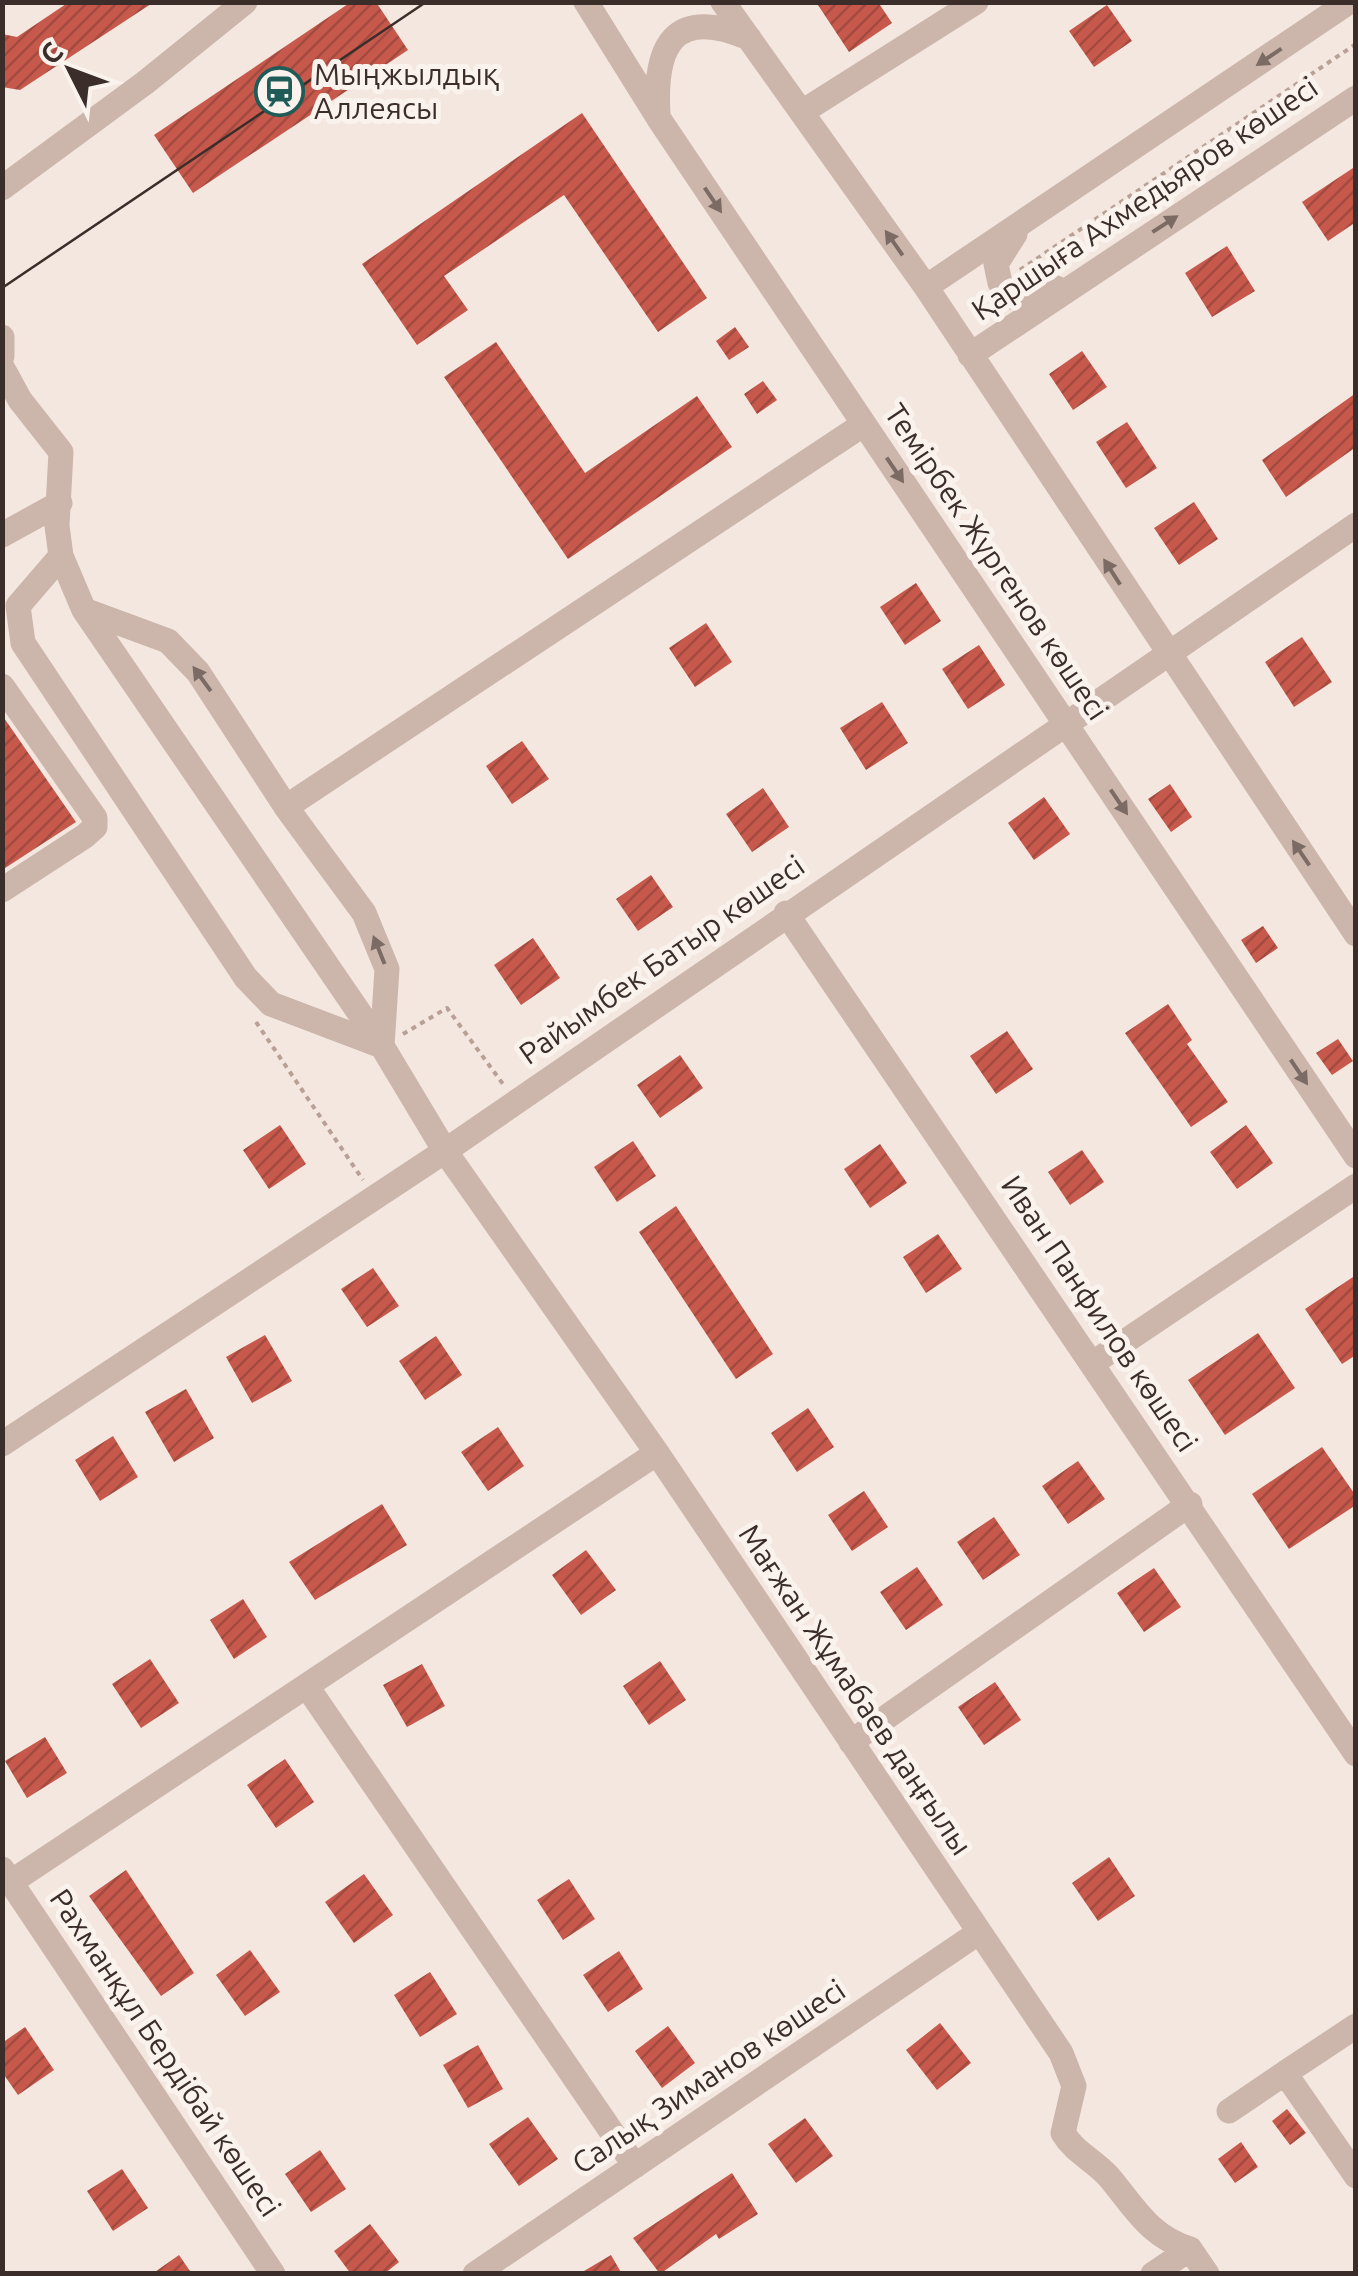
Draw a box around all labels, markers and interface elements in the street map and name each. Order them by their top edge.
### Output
north arrow [20,20,120,120]
text: С [34,36,69,70]
one-way arrow [1255,47,1282,66]
place label: Мыңжылдық Аллеясы [314,57,499,125]
station icon: Мыңжылдық Аллеясы [253,66,305,118]
street label: Қаршыға Ахмедьяров көшесі [965,70,1324,327]
one-way arrow [703,187,722,214]
one-way arrow [1151,215,1179,233]
one-way arrow [885,229,904,256]
street label: Темірбек Жүргенов көшесі [878,397,1115,726]
one-way arrow [885,456,904,483]
one-way arrow [1103,559,1121,586]
one-way arrow [192,666,212,692]
one-way arrow [1109,788,1128,816]
one-way arrow [1292,840,1311,867]
street label: Райымбек Батыр көшесі [512,848,810,1071]
one-way arrow [371,935,387,965]
one-way arrow [1290,1059,1308,1086]
street label: Иван Панфилов көшесі [995,1169,1205,1458]
street label: Мағжан Жұмабаев даңғылы [732,1518,979,1861]
street label: Рахманқұл Бердібай көшесі [43,1882,288,2222]
street label: Салық Зиманов көшесі [566,1972,851,2180]

